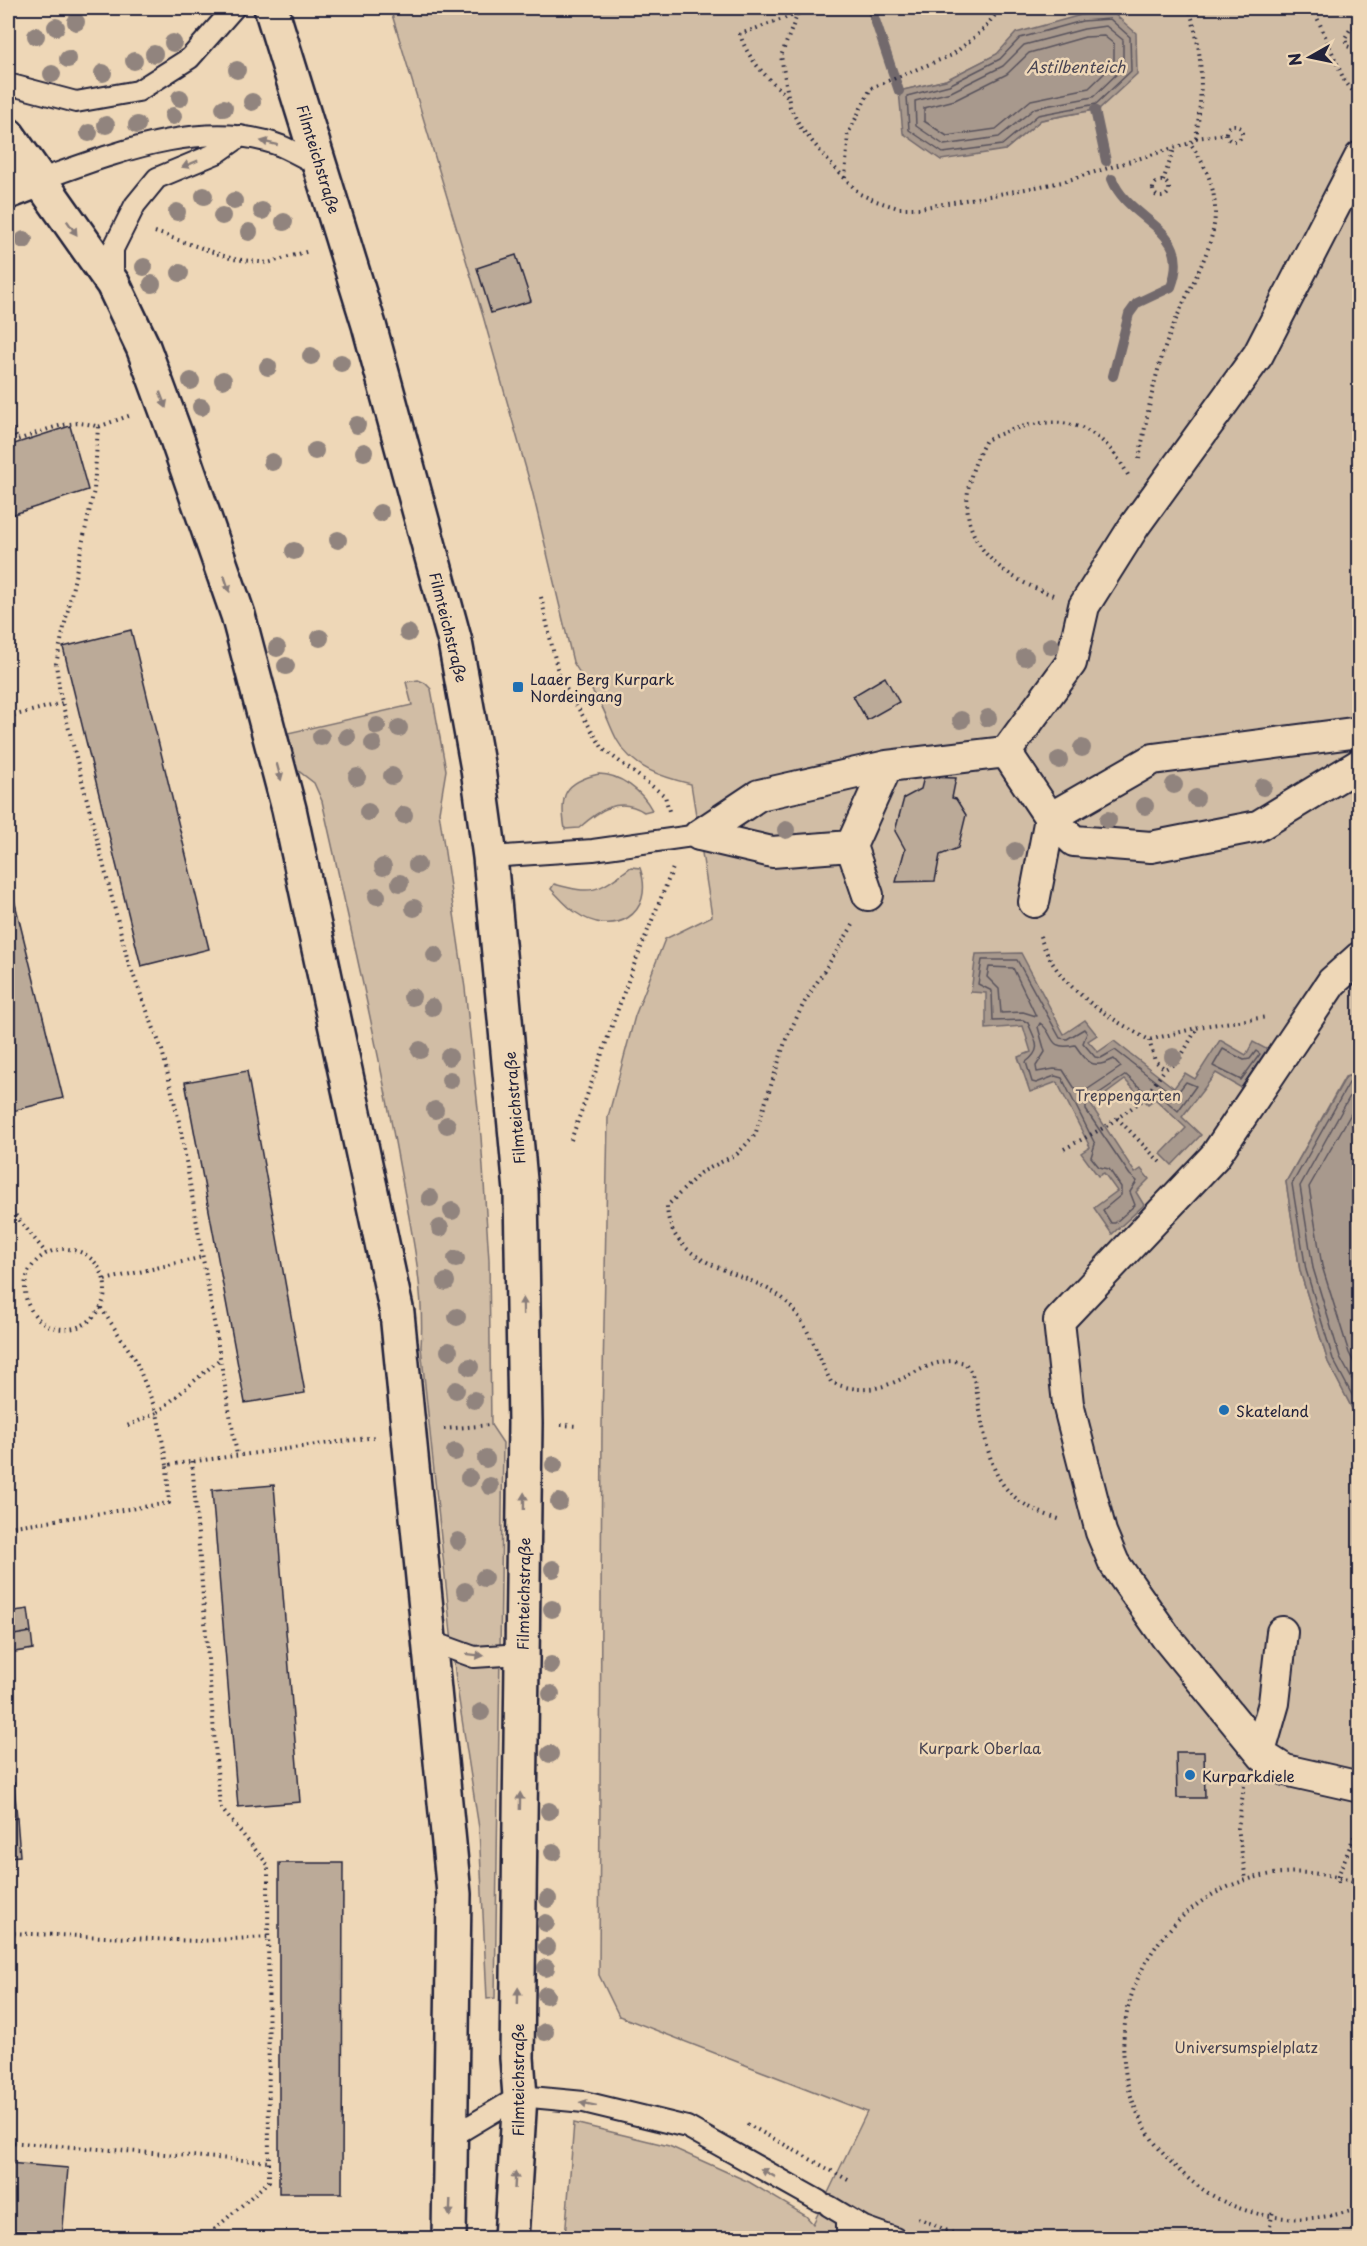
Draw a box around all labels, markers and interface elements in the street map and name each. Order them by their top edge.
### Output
north arrow [1280,27,1340,87]
text: N [1281,51,1307,68]
water label: Astilbenteich [1027,54,1126,78]
street label: Filmteichstraße [291,102,347,216]
one-way arrow [259,138,278,147]
one-way arrow [181,160,199,169]
one-way arrow [66,220,78,236]
one-way arrow [158,391,168,409]
street label: Filmteichstraße [424,569,474,685]
one-way arrow [223,575,233,593]
place label: Laaer Berg Kurpark Nordeingang [530,667,674,707]
marker: Laaer Berg Kurpark Nordeingang [511,680,525,694]
one-way arrow [275,763,284,781]
street label: Filmteichstraße [498,1051,530,1165]
park label: Treppengarten [1075,1083,1181,1106]
one-way arrow [518,1296,528,1315]
place label: Skateland [1236,1399,1309,1422]
marker: Skateland [1217,1403,1231,1417]
one-way arrow [519,1491,529,1510]
street label: Filmteichstraße [511,1537,535,1651]
one-way arrow [466,1650,485,1659]
park label: Kurpark Oberlaa [919,1736,1042,1759]
place label: Kurparkdiele [1202,1764,1295,1787]
marker: Kurparkdiele [1183,1768,1197,1782]
one-way arrow [515,1791,525,1810]
one-way arrow [513,1986,522,2005]
street label: Filmteichstraße [506,2023,529,2137]
park label: Universumspielplatz [1174,2035,1318,2058]
one-way arrow [579,2098,597,2108]
one-way arrow [760,2167,776,2178]
one-way arrow [510,2171,519,2190]
one-way arrow [445,2199,455,2218]

